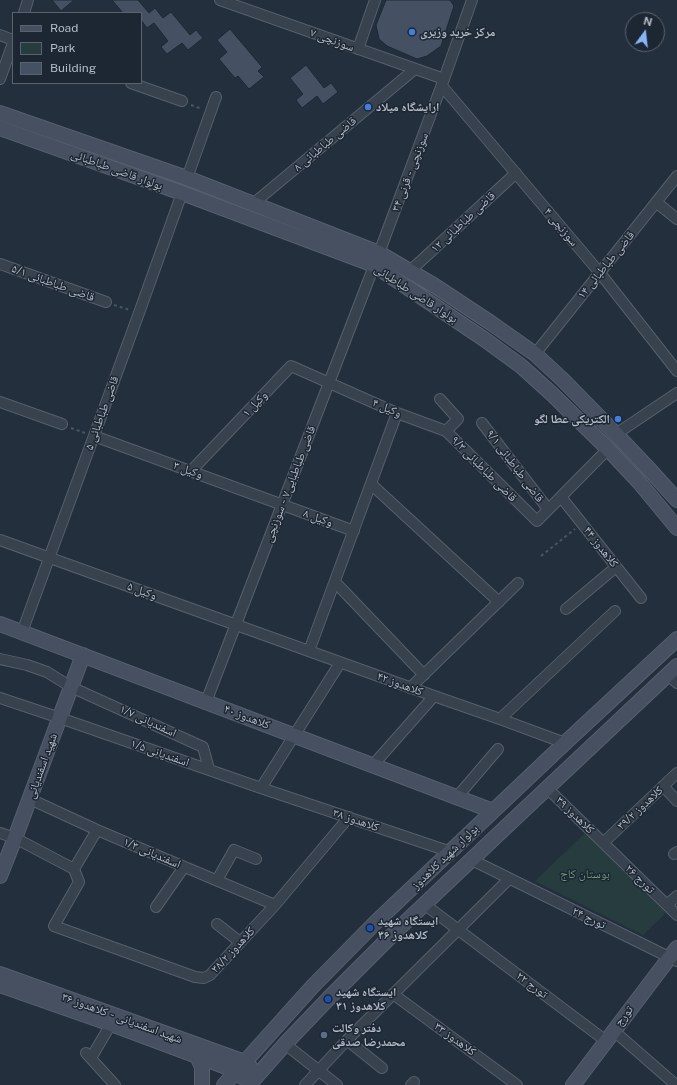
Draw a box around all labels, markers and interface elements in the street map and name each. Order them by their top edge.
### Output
legend [12,12,142,84]
north arrow [625,12,665,52]
text: N [642,14,654,28]
text: Road [50,21,78,35]
street label: سوزنچی ۷ [308,25,356,55]
place label: مرکز خرید وزیری [420,25,495,39]
marker: مرکز خرید وزیری [407,27,417,37]
text: Park [50,41,76,55]
text: Building [50,61,96,75]
place label: ارايشگاه ميلاد [376,100,439,114]
marker: ارايشگاه ميلاد [363,102,373,112]
street label: قاضی طباطبائی ۸ [291,114,359,174]
street label: سوزنچی - قرنی ۳۴ [388,131,432,213]
street label: بولوار قاضی طباطبائی [69,147,165,193]
street label: قاضی طباطبائی ۱۲ [428,188,498,256]
street label: سوزنچی ۴ [541,205,581,249]
street label: قاضی طباطبائی ۱۴ [574,228,638,302]
street label: قاضی طباطبائی ۵/۱ [10,261,96,305]
street label: بولوار قاضی طباطبائی [372,262,460,326]
street label: قاضی طباطبائی ۵ [82,374,122,452]
street label: وکيل ۱ [239,388,271,420]
street label: وکيل ۴ [370,395,404,421]
place label: الکتریکی عطا لگو [534,412,610,426]
marker: الکتریکی عطا لگو [613,414,623,424]
street label: قاضی طباطبایی۷ - سوزنچی [261,424,319,544]
street label: قاضی طباطبائی ۹/۱ [483,427,547,505]
street label: قاضی طباطبائی ۹/۳ [448,433,520,505]
street label: وکيل ۳ [171,458,205,482]
street label: وکيل ۸ [301,506,335,530]
street label: کلاهدوز ۴۴ [581,524,621,570]
street label: وکيل ۵ [125,579,159,603]
street label: کلاهدوز ۴۲ [375,669,425,699]
street label: ۱/۷ اسفندیانی [117,702,179,740]
street label: کلاهدوز ۴۰ [222,702,272,732]
street label: شهید اسفندیانی [23,731,61,801]
street label: اسفندیانی ۱/۵ [129,736,191,770]
street label: کلاهدوز ۳۹/۲ [614,783,666,833]
street label: کلاهدوز ۳۹ [553,793,597,837]
street label: کلاهدوز ۳۸ [331,805,381,835]
street label: بولوار شهید کلاهدوز [409,822,481,892]
street label: اسفندیانی ۱/۳ [121,834,183,872]
street label: تورج ۲۶ [622,861,658,897]
park label: بوستان کاج [560,867,610,881]
street label: تورج ۲۴ [570,904,608,932]
place label: ایستگاه شهید کلاهدوز ۳۶ [378,914,438,942]
marker: ایستگاه شهید کلاهدوز ۳۶ [365,923,375,933]
street label: کلاهدوز ۳۸/۲ [208,924,258,976]
street label: تورج ۲۲ [513,969,551,1001]
place label: ایستگاه شهید کلاهدوز ۳۱ [336,985,396,1013]
street label: شهید اسفندیانی - کلاهدوز ۳۶ [60,990,184,1046]
marker: ایستگاه شهید کلاهدوز ۳۱ [323,994,333,1004]
street label: تورج [612,1003,636,1029]
street label: کلاهدوز ۳۳ [431,1019,479,1059]
place label: دفتر وکالت محمدرضا صدقی [332,1021,405,1049]
marker: دفتر وکالت محمدرضا صدقی [319,1030,329,1040]

